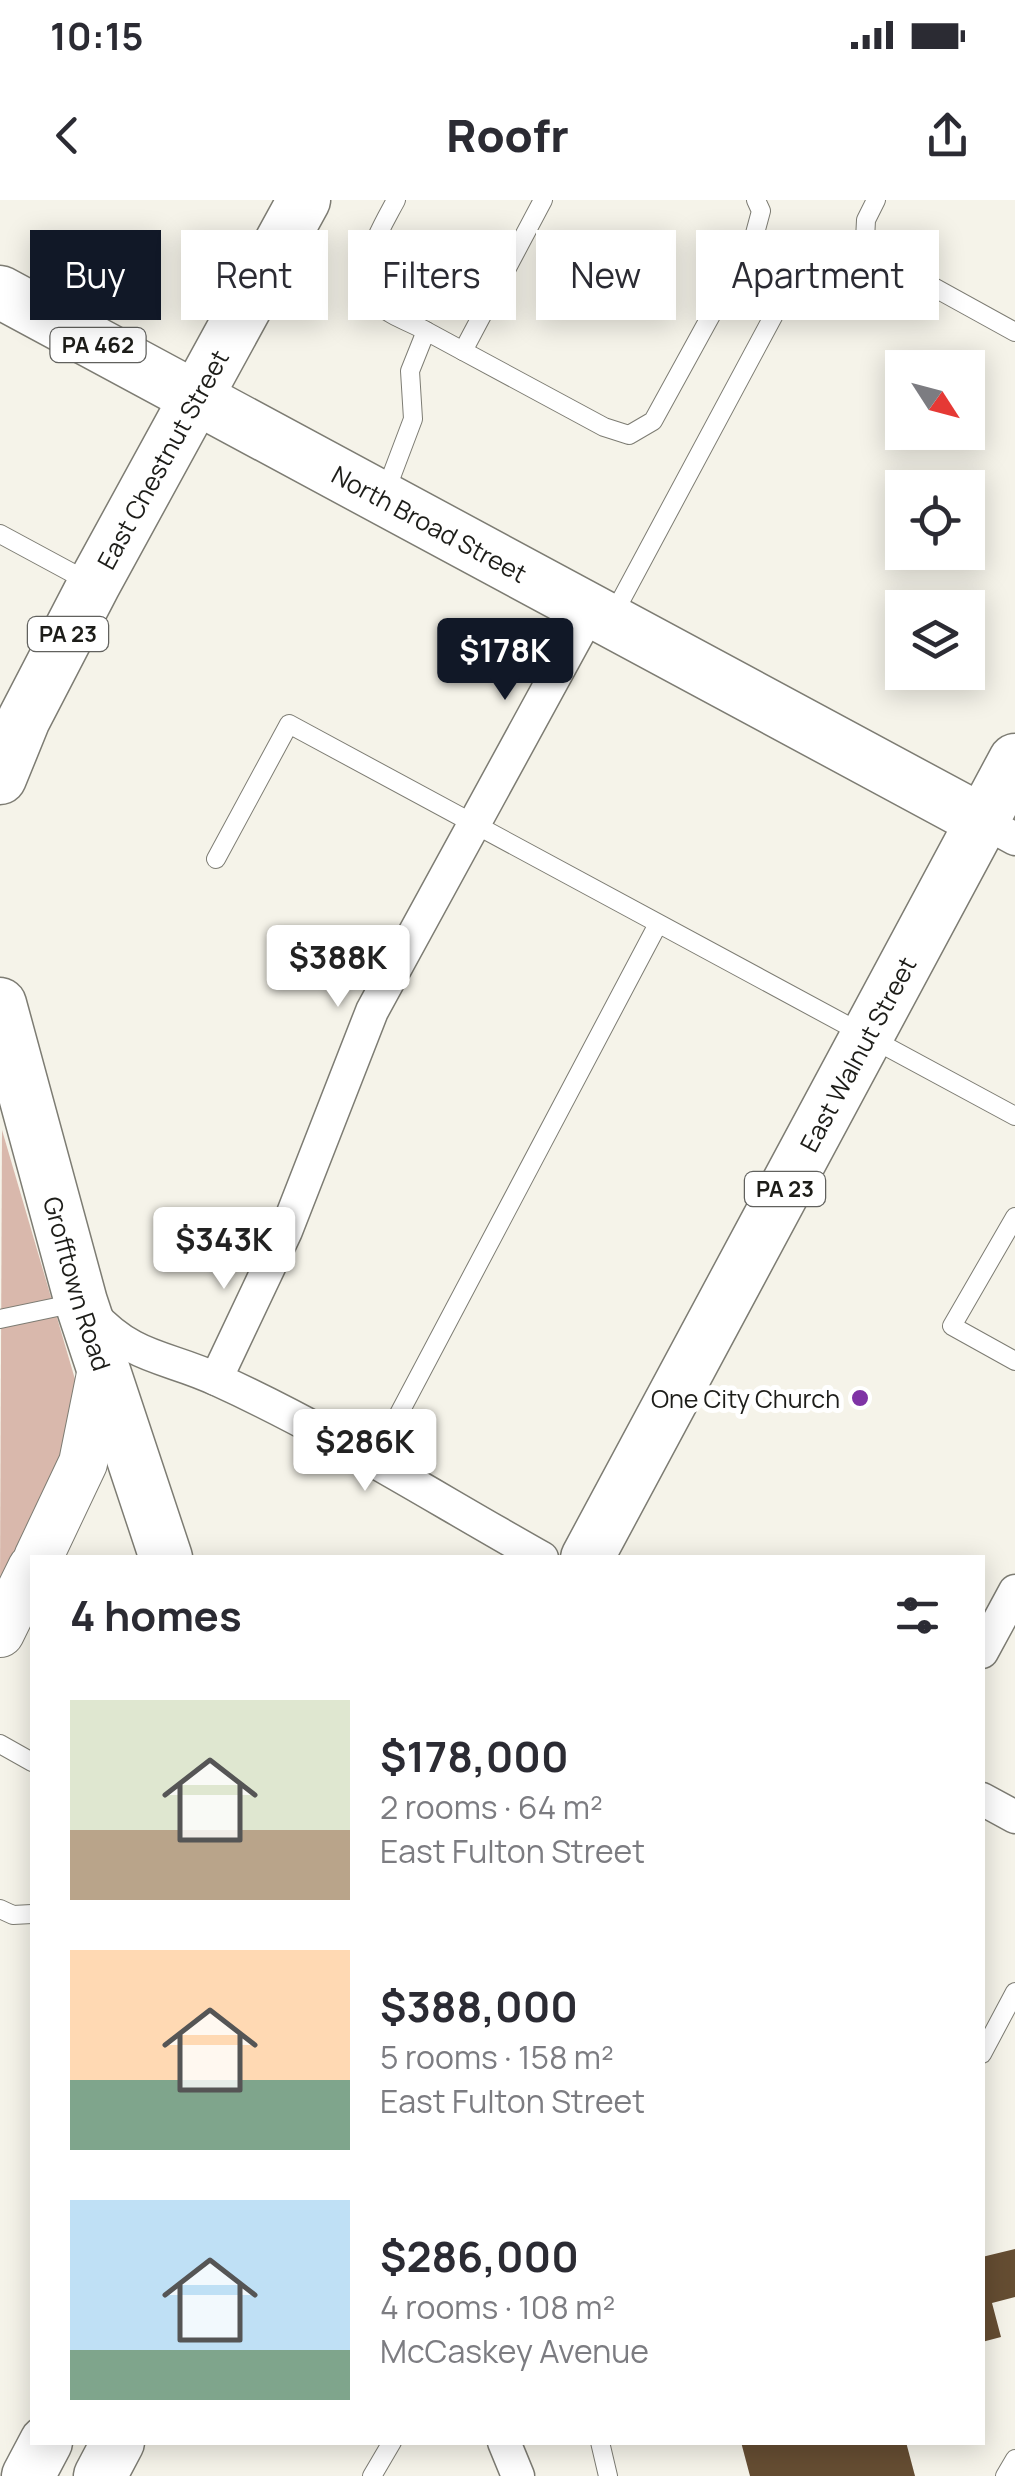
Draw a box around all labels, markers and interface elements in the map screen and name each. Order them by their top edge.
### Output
text: 10:15 [50,9,144,61]
text: Roofr [446,104,569,166]
icon: back [40,108,95,163]
icon: share [920,108,975,163]
chip: Buy [30,230,161,320]
chip: Rent [181,230,328,320]
chip: Filters [348,230,516,320]
chip: New [536,230,676,320]
chip: Apartment [696,230,939,320]
road number: PA 462 [51,328,146,362]
street label: East Chestnut Street [88,343,236,575]
north arrow [885,350,985,450]
map controls [885,350,985,690]
street label: North Broad Street [326,457,533,590]
button: locate [885,470,985,570]
button: layers [885,590,985,690]
road number: PA 23 [28,617,108,651]
pin: $178K [435,618,575,703]
text: $178K [459,628,551,672]
pin: $388K [268,925,408,1010]
text: $388K [289,935,387,979]
street label: East Walnut Street [791,950,924,1158]
road number: PA 23 [745,1172,825,1206]
street label: Grofftown Road [36,1192,120,1375]
pin: $343K [154,1207,294,1292]
text: $343K [175,1217,273,1261]
place label: One City Church [651,1381,840,1416]
marker: One City Church [849,1387,871,1409]
pin: $286K [295,1409,435,1494]
text: $286K [315,1419,415,1463]
text: 4 homes [70,1586,242,1644]
icon: filters [890,1588,945,1643]
text: $178,000 [380,1727,569,1785]
icon: home [150,1740,270,1860]
text: 2 rooms · 64 m² [380,1785,603,1829]
text: East Fulton Street [380,1829,645,1873]
text: $388,000 [380,1977,578,2035]
icon: home [150,1990,270,2110]
text: 5 rooms · 158 m² [380,2035,614,2079]
text: East Fulton Street [380,2079,645,2123]
text: $286,000 [380,2227,579,2285]
icon: home [150,2240,270,2360]
text: 4 rooms · 108 m² [380,2285,615,2329]
text: McCaskey Avenue [380,2329,649,2373]

